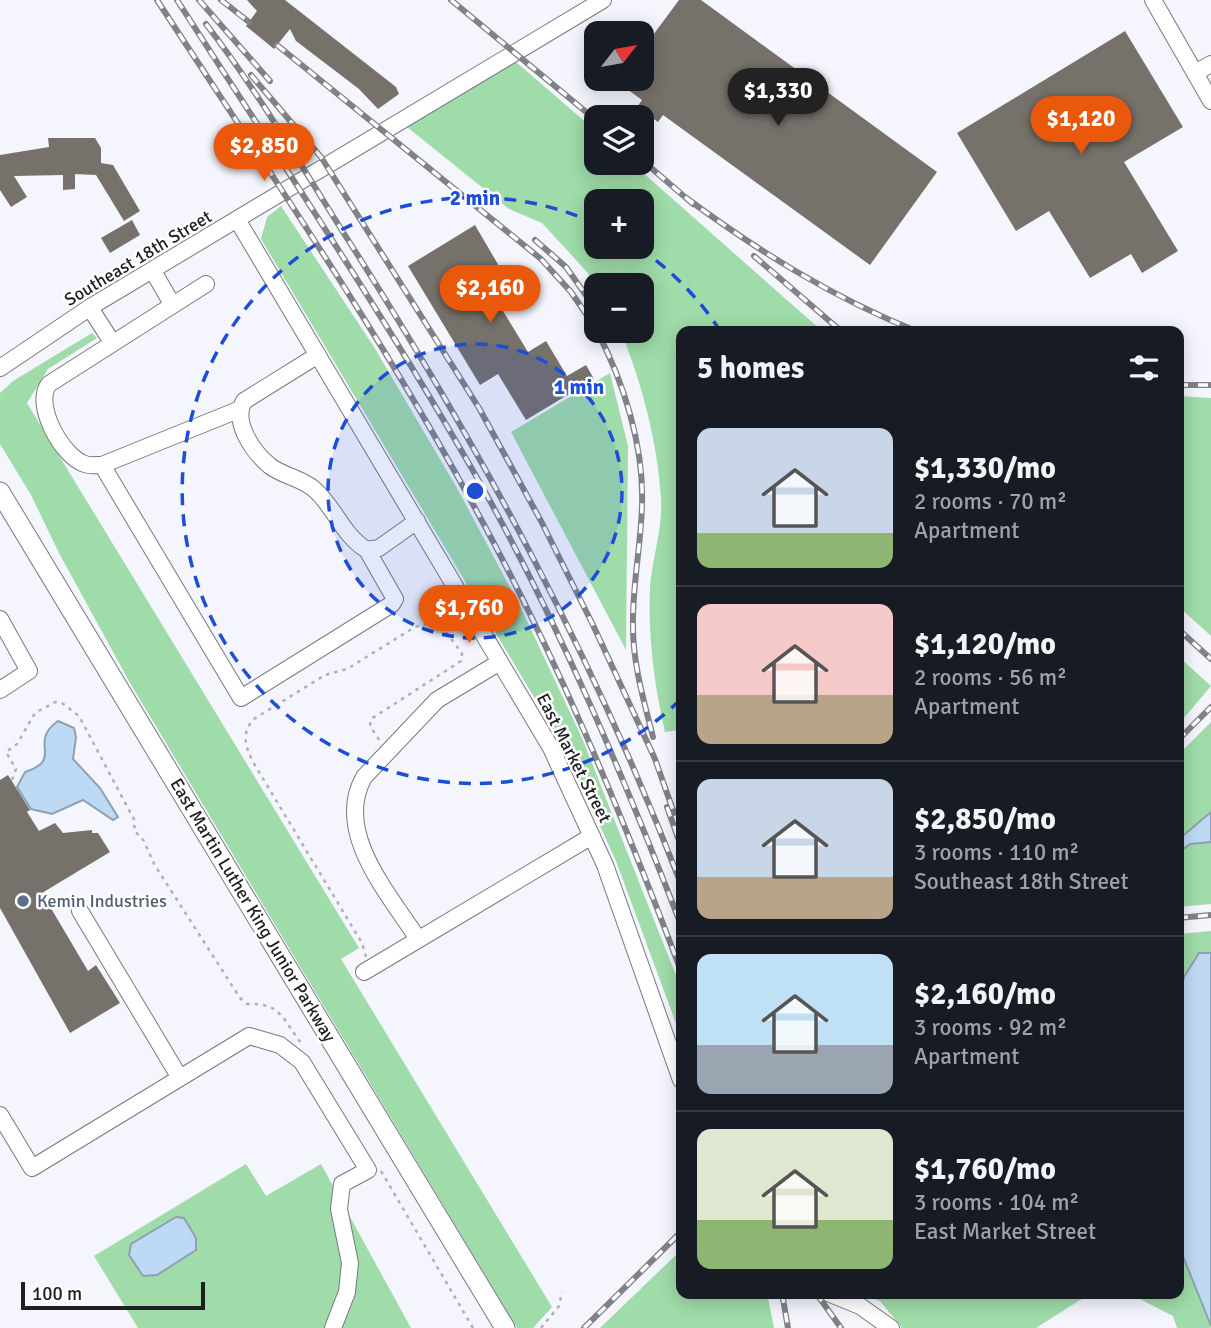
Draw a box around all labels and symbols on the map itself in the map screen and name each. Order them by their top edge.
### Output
north arrow [584,21,654,91]
pin: $1,330 [721,68,835,128]
pin: $1,120 [1024,96,1138,156]
pin: $2,850 [207,124,321,183]
text: 2 min [450,185,500,211]
street label: Southeast 18th Street [60,205,216,311]
pin: $2,160 [433,266,547,325]
text: 1 min [554,374,604,400]
centre of rings [463,479,487,503]
pin: $1,760 [412,586,526,645]
street label: East Market Street [532,690,616,826]
street label: East Martin Luther King Junior Parkway [165,774,341,1046]
place label: Kemin Industries [37,890,167,912]
marker: Kemin Industries [15,893,31,909]
scale bar [21,1279,205,1311]

